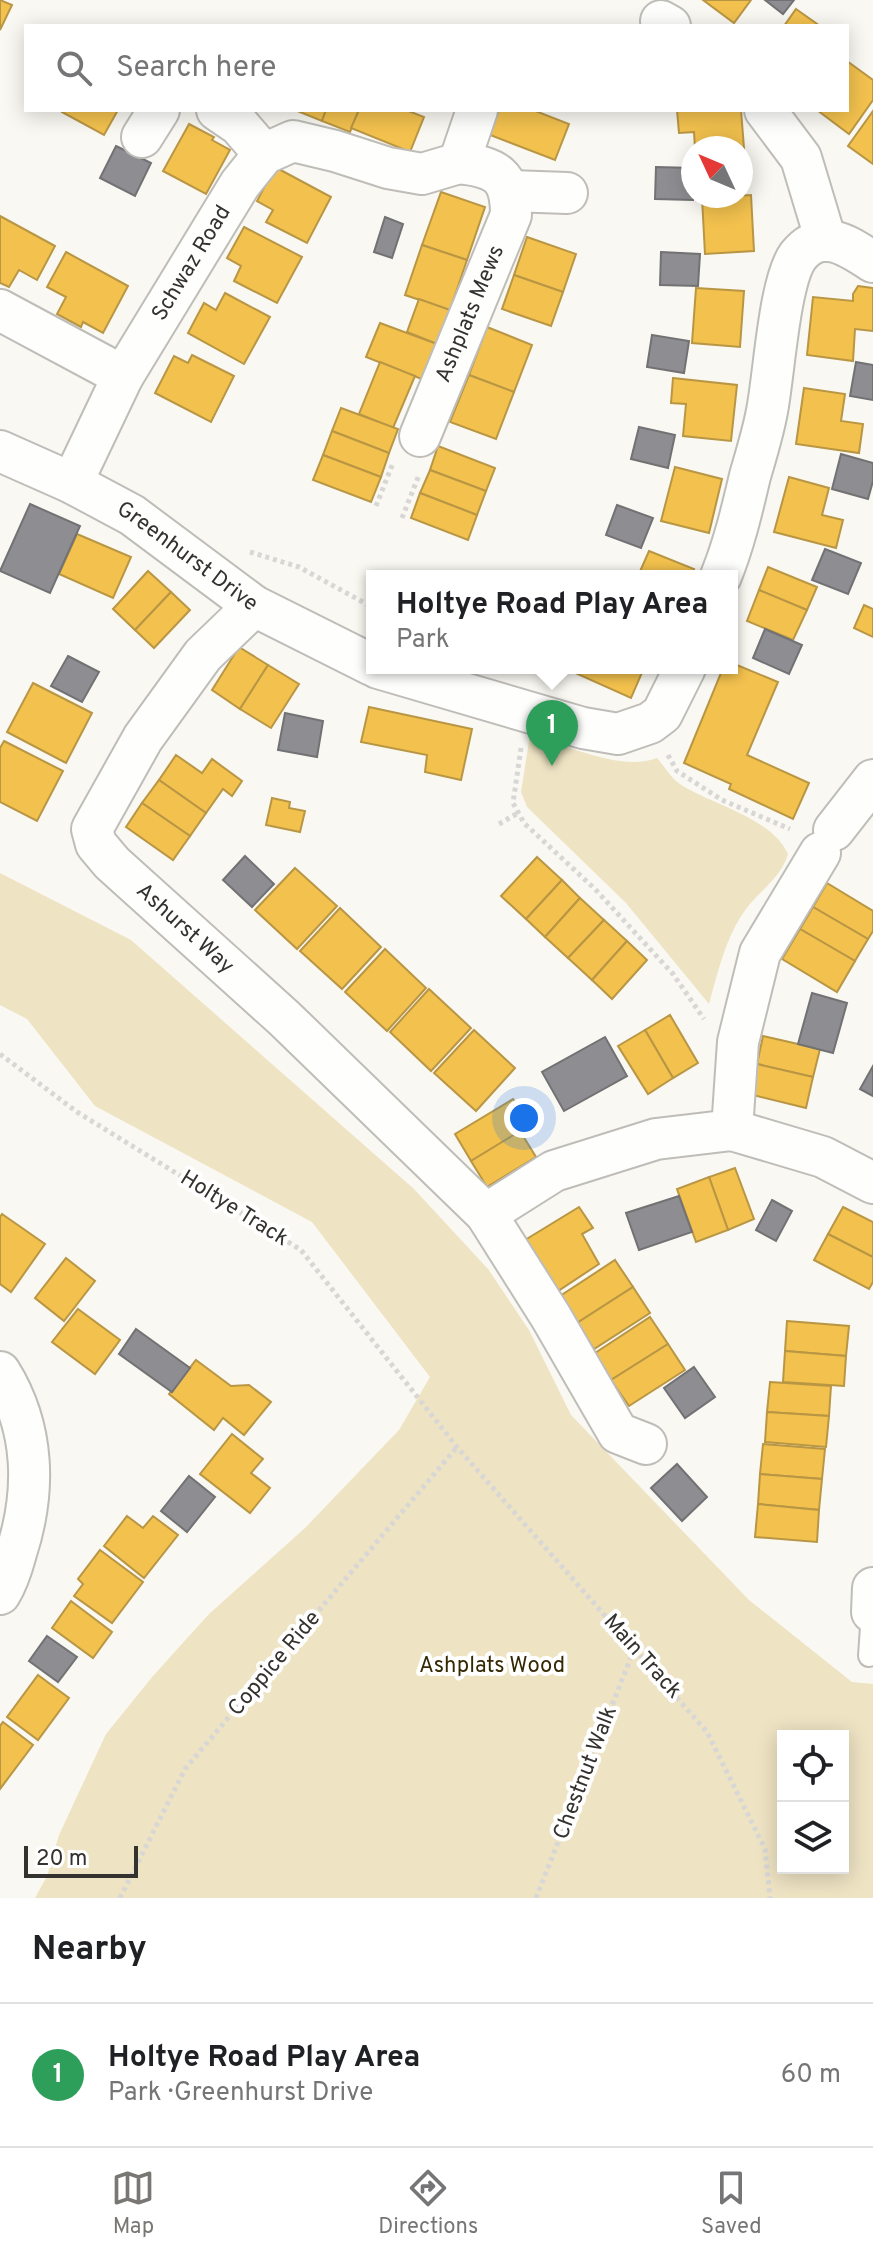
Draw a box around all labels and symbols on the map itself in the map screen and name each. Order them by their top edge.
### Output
north arrow [681,136,753,208]
street label: Schwaz Road [146,201,237,326]
street label: Ashplats Mews [430,241,511,387]
street label: Greenhurst Drive [112,496,263,618]
pin: 1 [526,700,578,766]
street label: Ashurst Way [130,878,240,980]
your location [504,1098,544,1138]
street label: Holtye Track [175,1165,293,1253]
street label: Coppice Ride [223,1606,327,1722]
street label: Main Track [597,1609,687,1705]
park label: Ashplats Wood [419,1653,565,1680]
street label: Chestnut Walk [548,1702,624,1844]
scale bar [24,1842,138,1878]

